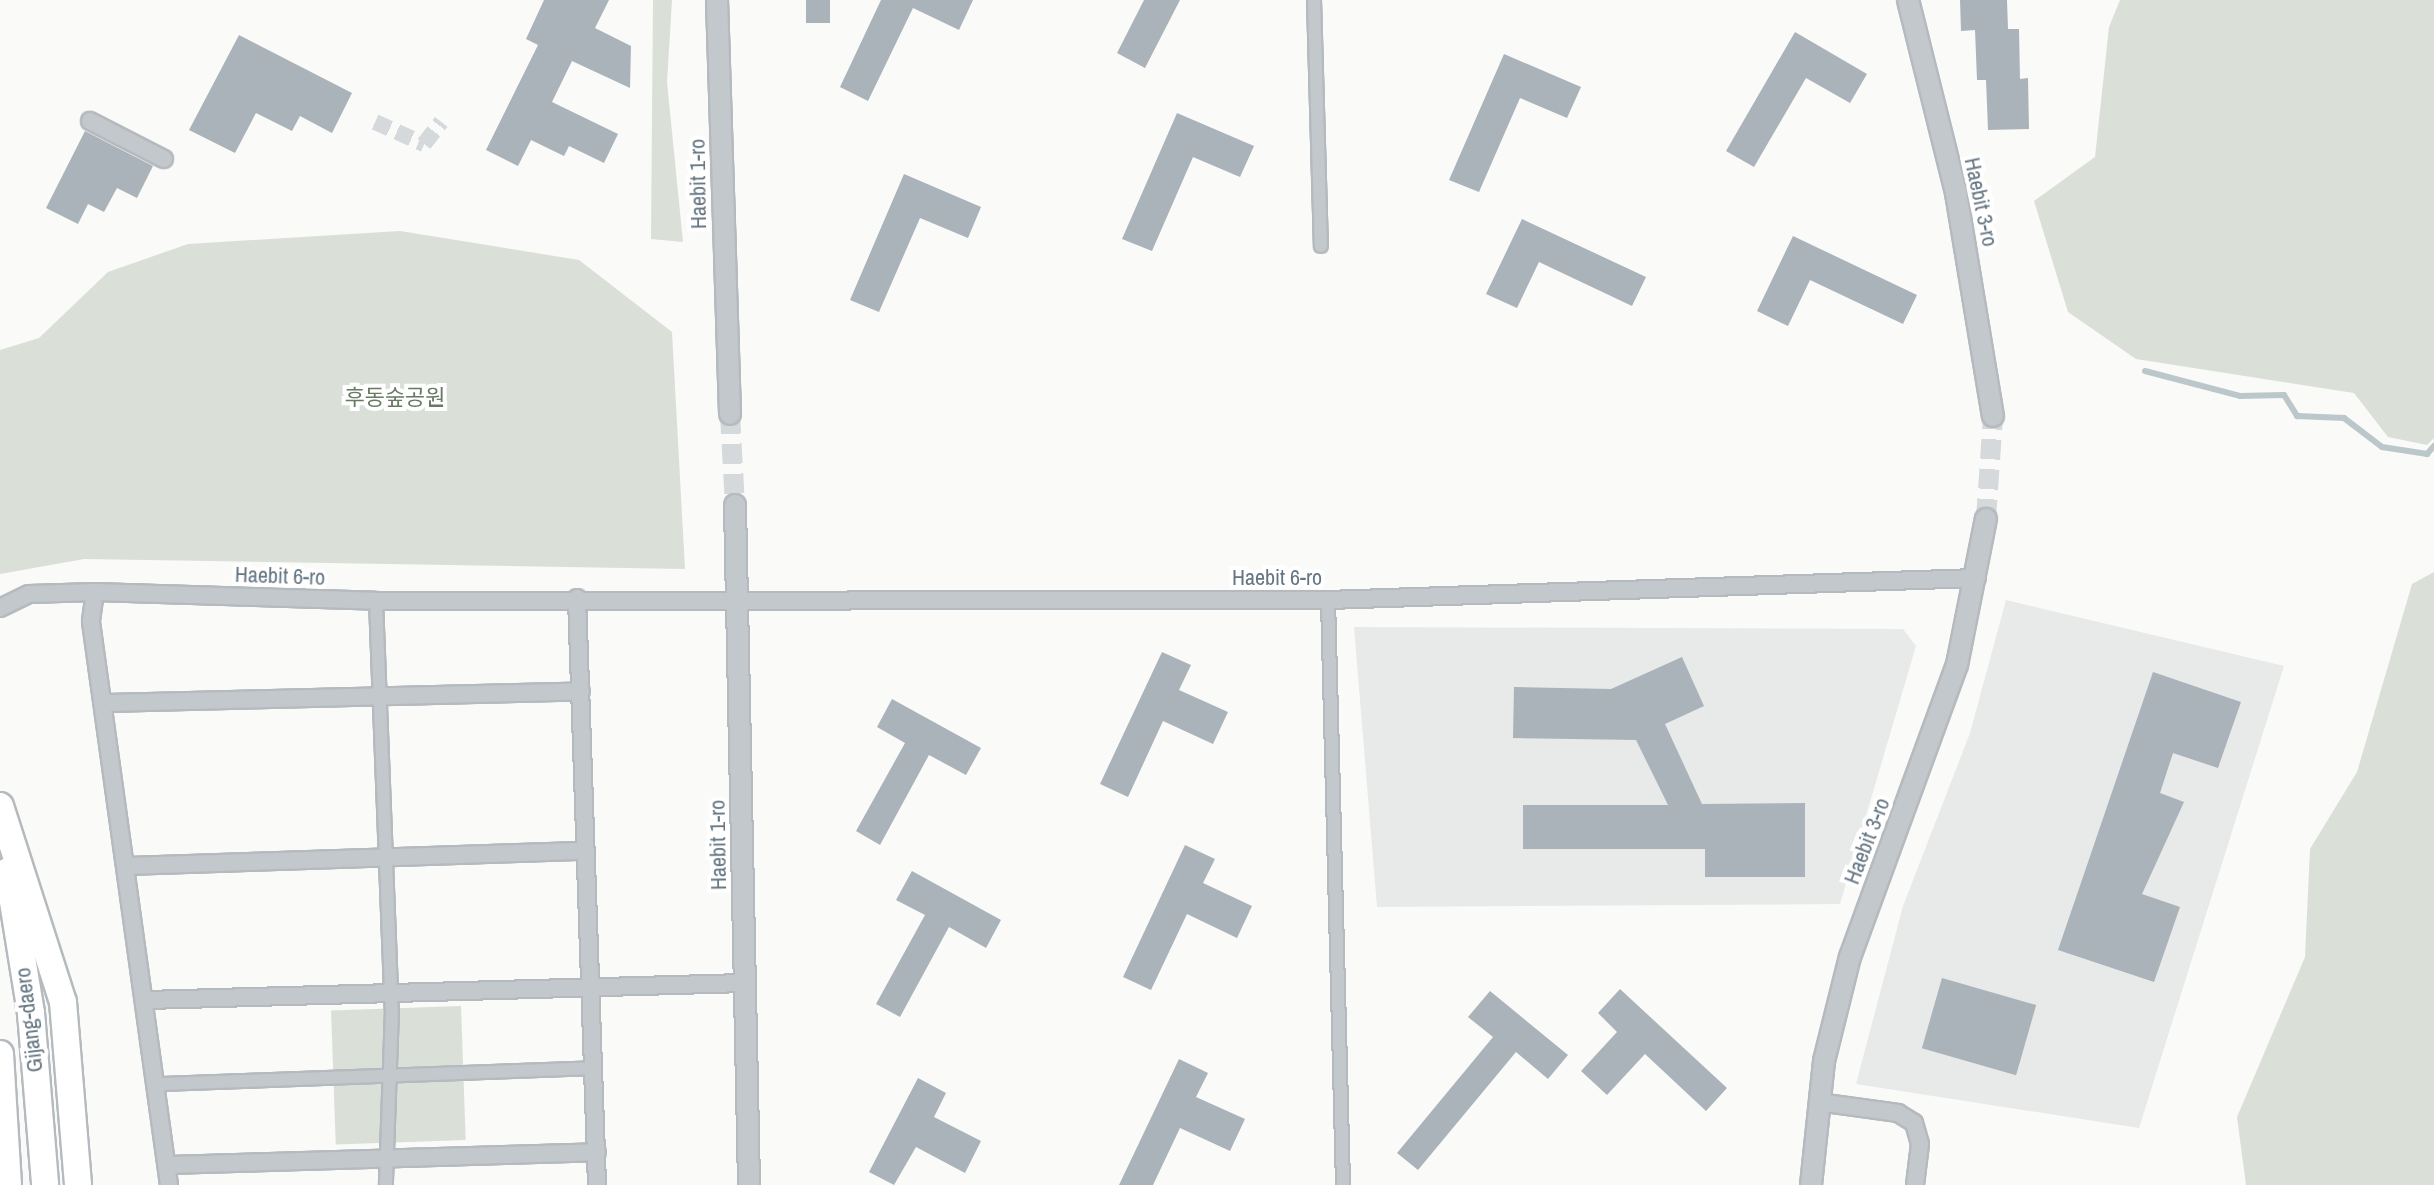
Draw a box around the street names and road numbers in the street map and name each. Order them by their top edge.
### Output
street label: Haebit 1-ro [684,139,712,229]
street label: Haebit 3-ro [1959,155,2003,249]
street label: Haebit 6-ro [234,561,326,591]
street label: Haebit 6-ro [1232,565,1322,591]
street label: Haebit 3-ro [1839,794,1895,888]
street label: Haebit 1-ro [704,800,732,890]
street label: Gijang-daero [9,966,49,1074]

